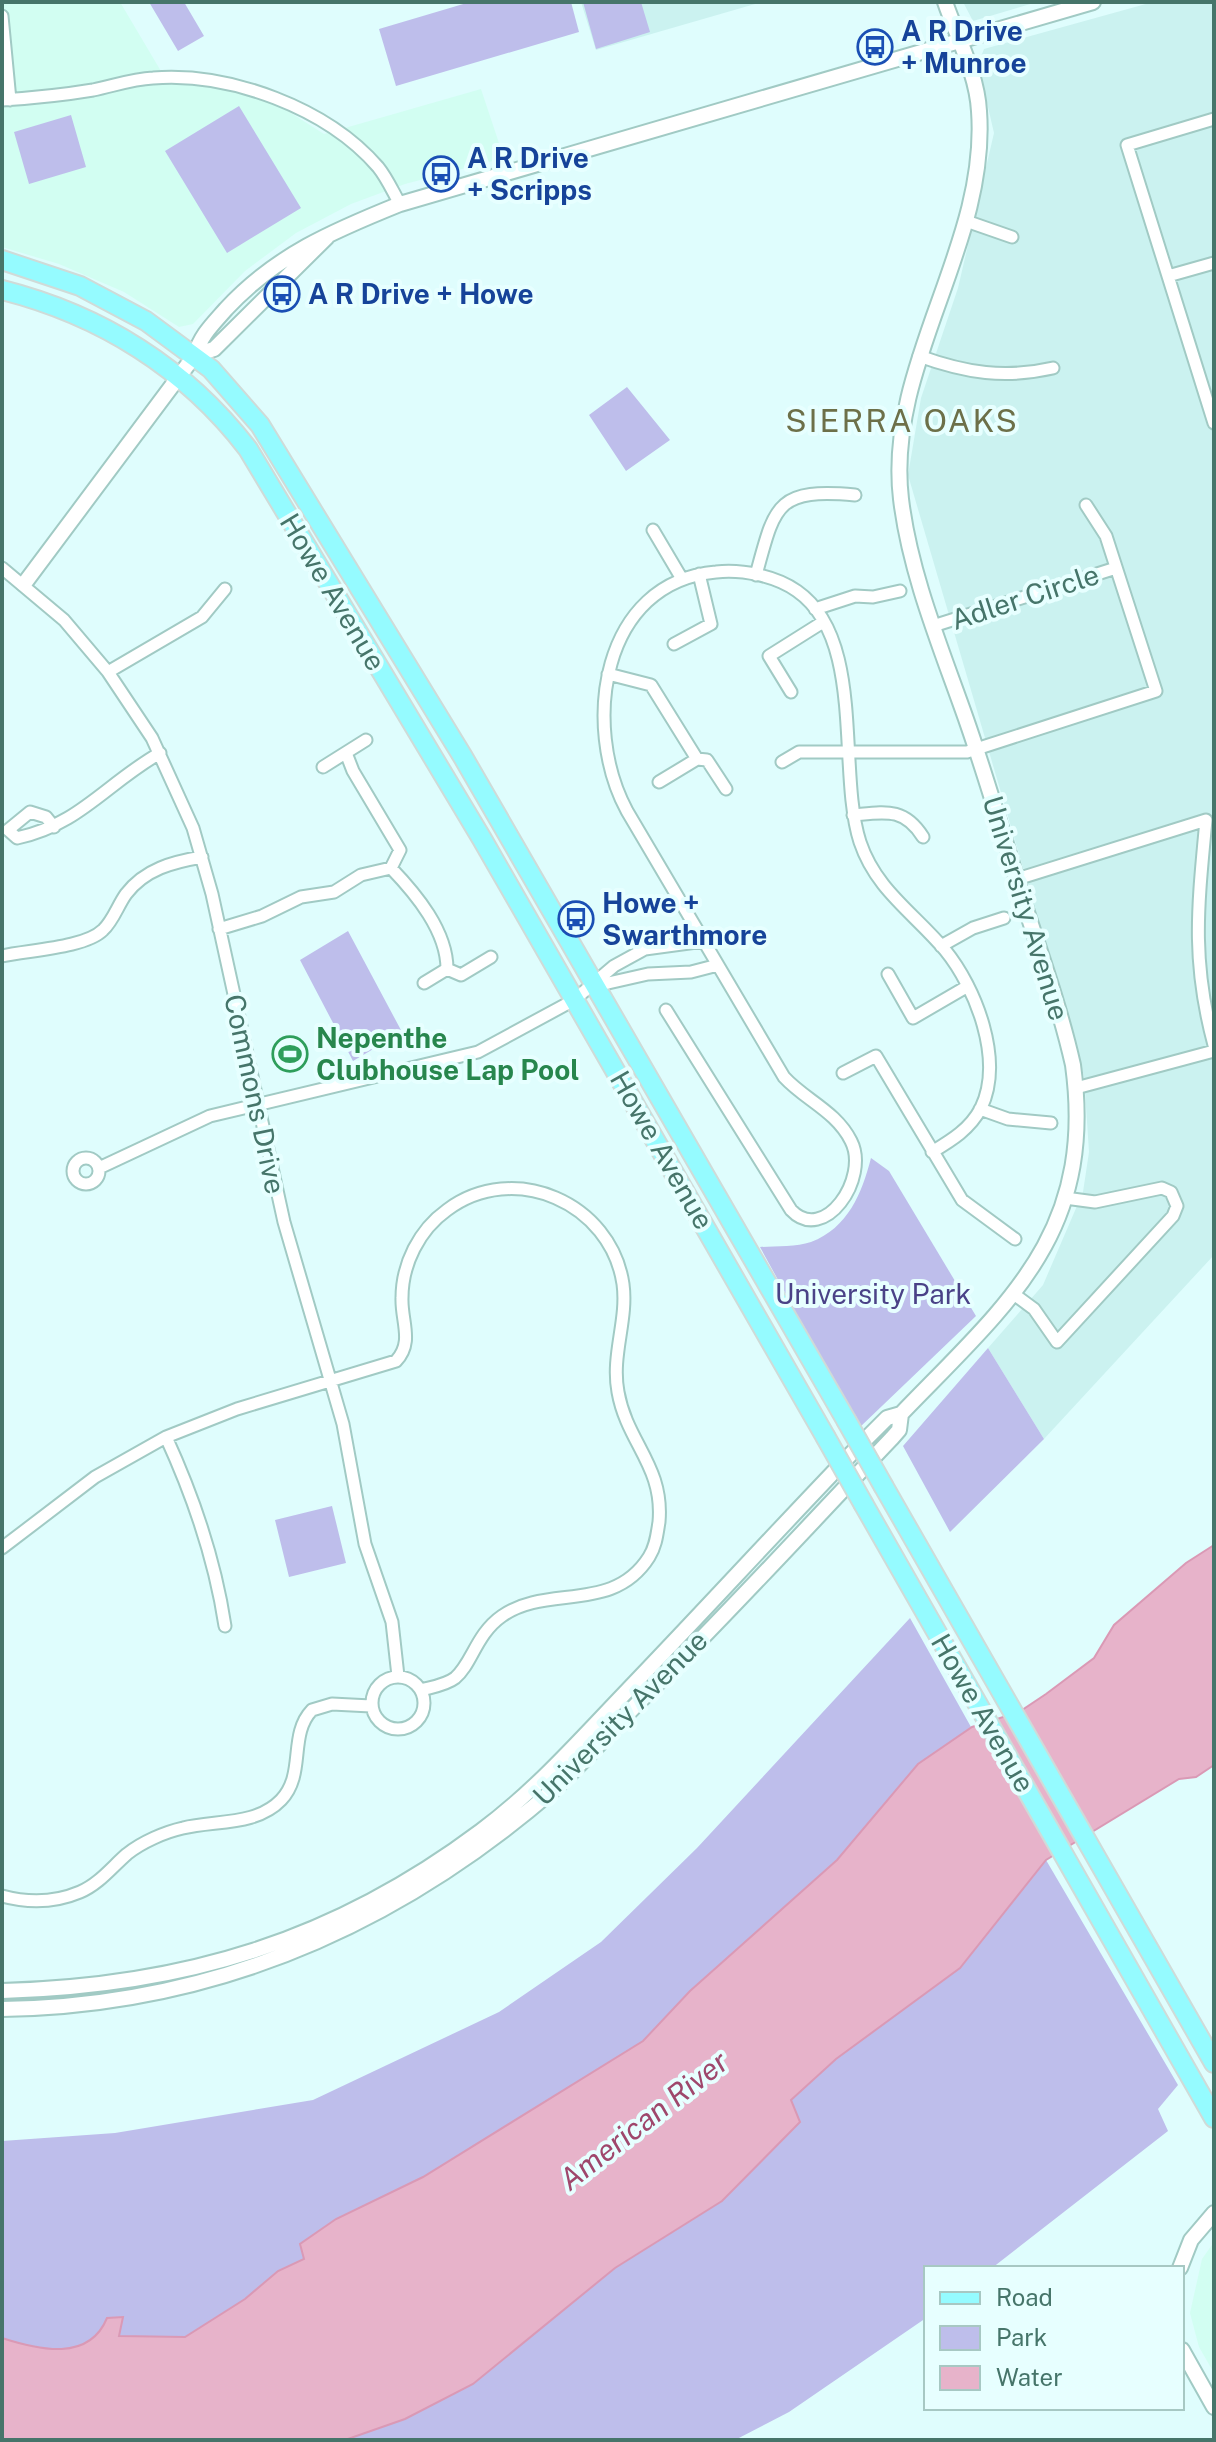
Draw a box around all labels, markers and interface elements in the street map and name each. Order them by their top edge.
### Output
place label: A R Drive + Munroe [901,14,1027,79]
bus stop icon: A R Drive + Munroe [856,28,894,66]
place label: A R Drive + Scripps [467,141,592,206]
bus stop icon: A R Drive + Scripps [422,155,460,193]
bus stop icon: A R Drive + Howe [263,275,301,313]
place label: A R Drive + Howe [308,277,534,310]
district label: SIERRA OAKS [785,402,1019,439]
street label: Howe Avenue [274,507,393,676]
street label: Adler Circle [947,557,1103,636]
street label: University Avenue [977,792,1076,1024]
place label: Howe + Swarthmore [602,886,767,951]
bus stop icon: Howe + Swarthmore [557,900,595,938]
street label: Commons Drive [218,991,293,1197]
place label: Nepenthe Clubhouse Lap Pool [316,1021,580,1086]
sports icon: Nepenthe Clubhouse Lap Pool [271,1035,309,1073]
street label: Howe Avenue [604,1065,721,1235]
park label: University Park [775,1277,971,1310]
street label: University Avenue [526,1624,714,1812]
street label: Howe Avenue [925,1628,1042,1798]
water label: American River [552,2043,735,2197]
legend [924,2266,1184,2410]
text: Road [996,2283,1053,2311]
text: Park [996,2323,1047,2351]
text: Water [996,2363,1063,2391]

